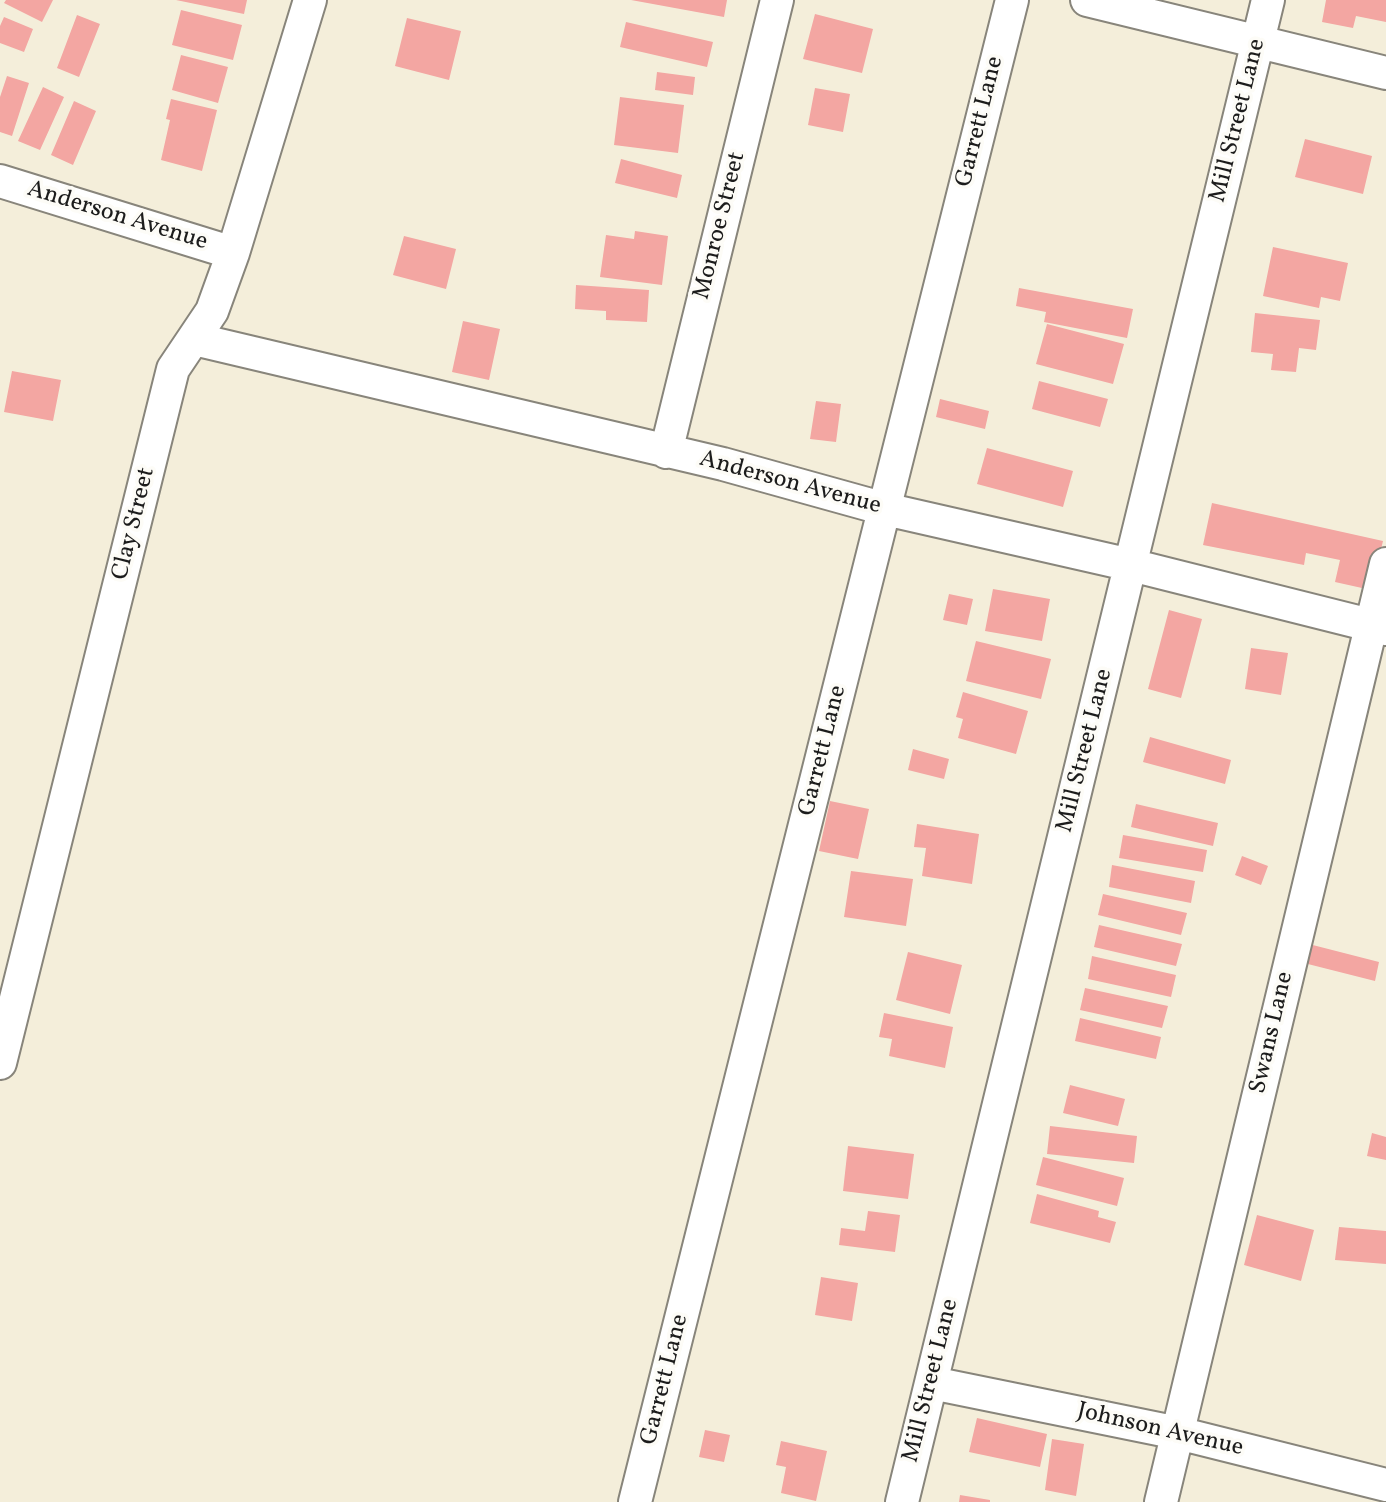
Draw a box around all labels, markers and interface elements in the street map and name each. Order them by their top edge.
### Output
street label: Mill Street Lane [1205,36,1273,206]
street label: Garrett Lane [951,54,1011,190]
street label: Monroe Street [689,149,753,303]
street label: Anderson Avenue [23,176,211,258]
street label: Anderson Avenue [696,446,884,522]
street label: Clay Street [107,465,163,583]
street label: Mill Street Lane [1052,666,1120,836]
street label: Garrett Lane [794,683,854,819]
street label: Swans Lane [1245,969,1301,1097]
street label: Mill Street Lane [898,1296,966,1466]
street label: Garrett Lane [636,1312,696,1448]
street label: Johnson Avenue [1074,1398,1246,1464]

